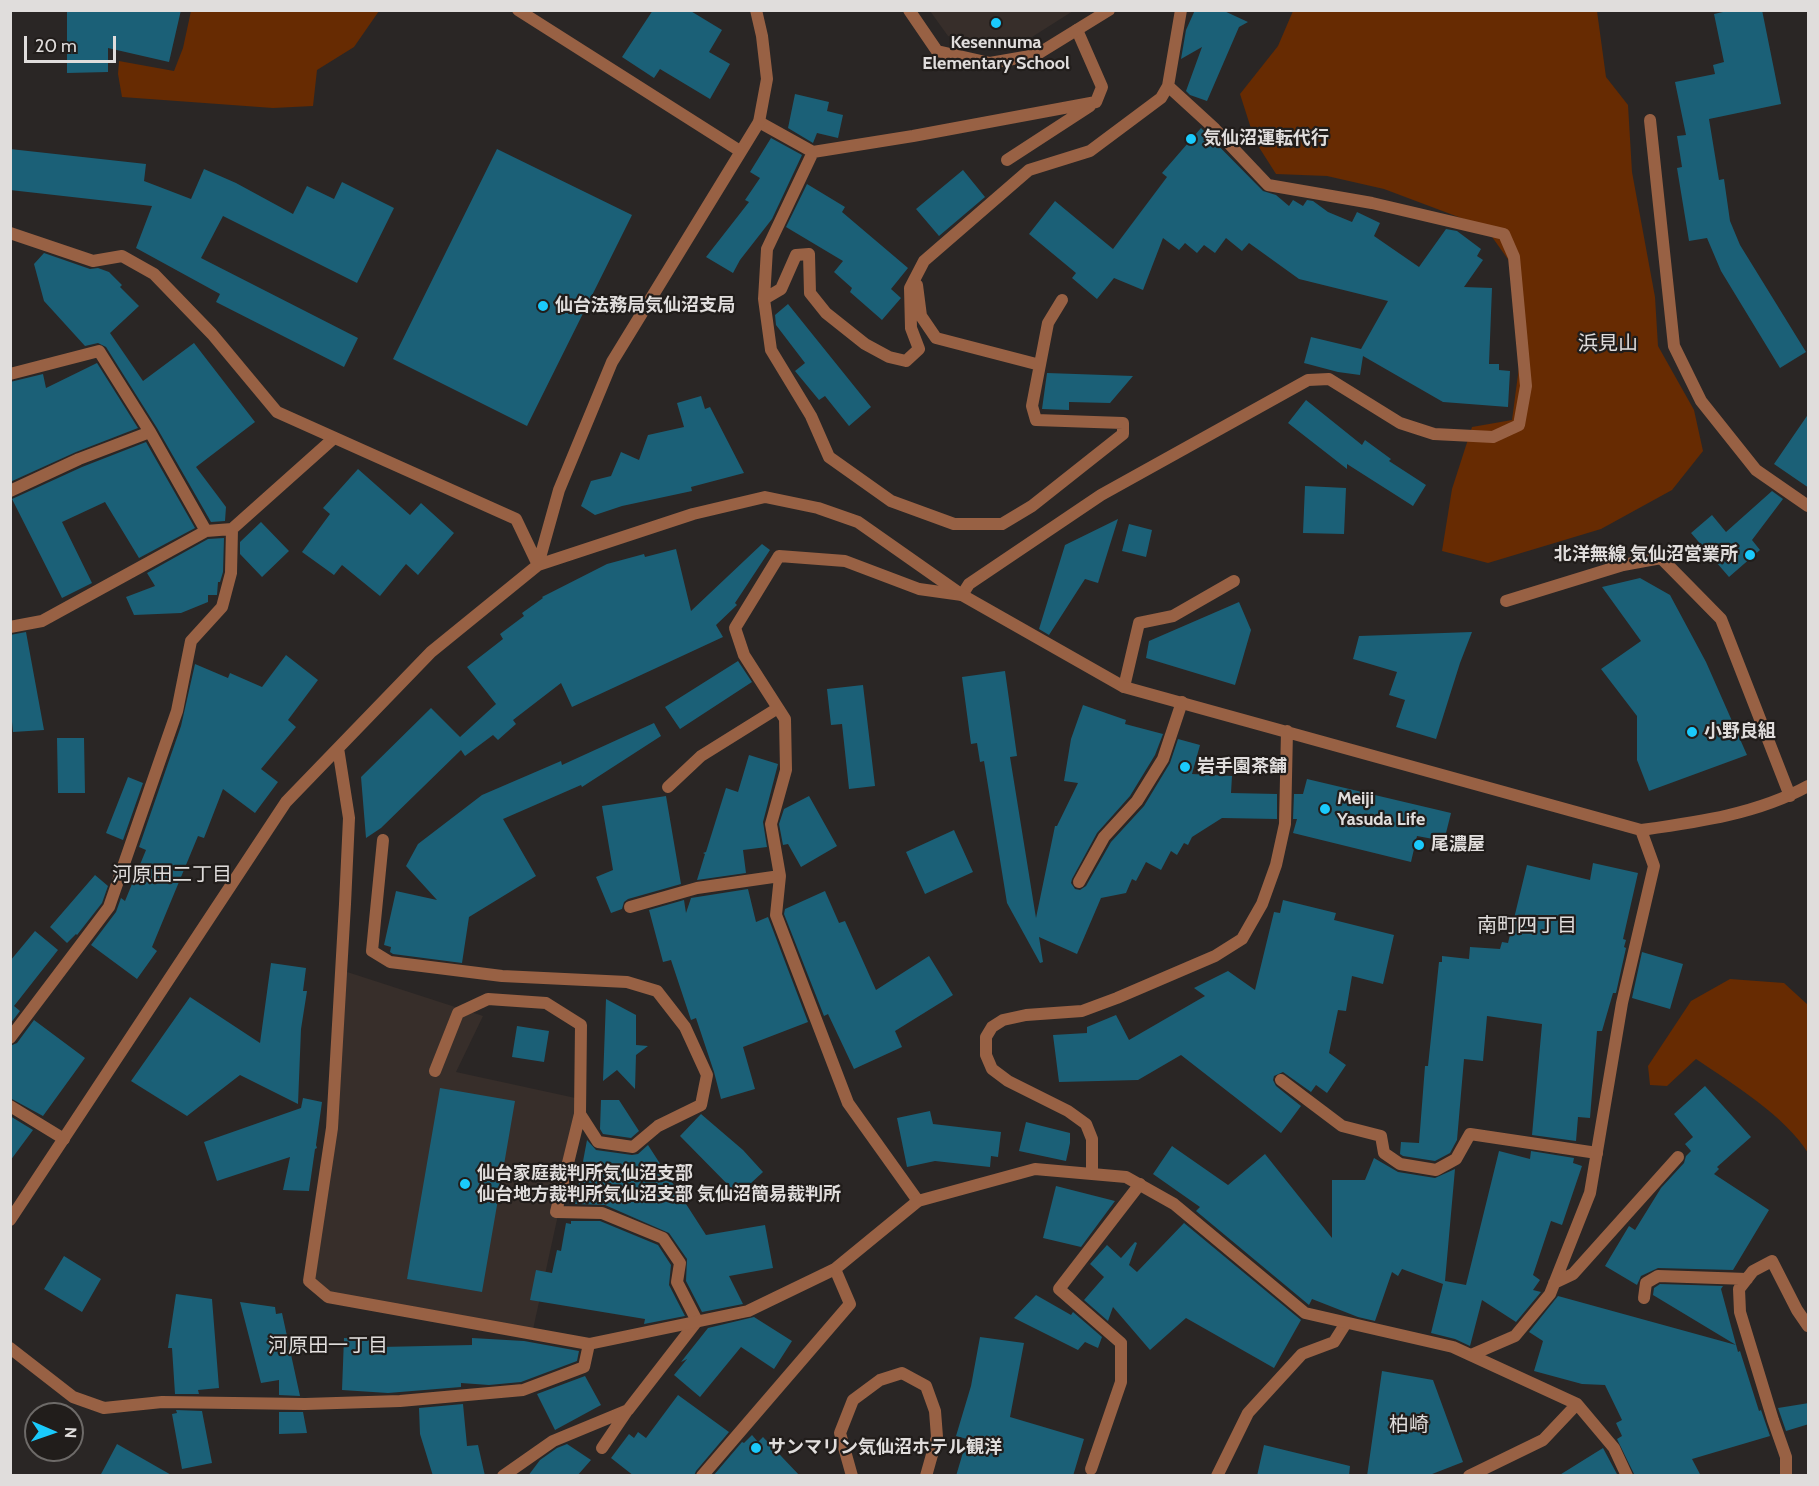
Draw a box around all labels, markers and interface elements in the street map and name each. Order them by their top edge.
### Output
marker: Kesennuma Elementary School [989,16,1003,30]
scale bar [27,24,118,62]
place label: Kesennuma Elementary School [922,32,1070,74]
text: 20 m [35,35,77,57]
place label: 気仙沼運転代行 [1203,128,1329,150]
marker: 気仙沼運転代行 [1184,132,1198,146]
place label: 仙台法務局気仙沼支局 [555,295,735,317]
marker: 仙台法務局気仙沼支局 [536,299,550,313]
district label: 浜見山 [1578,332,1638,356]
place label: 北洋無線 気仙沼営業所 [1554,544,1738,566]
marker: 北洋無線 気仙沼営業所 [1743,548,1757,562]
place label: 小野良組 [1704,721,1776,743]
marker: 小野良組 [1685,725,1699,739]
place label: 岩手園茶舗 [1197,756,1287,778]
marker: 岩手園茶舗 [1178,760,1192,774]
place label: Meiji Yasuda Life [1337,788,1425,830]
marker: Meiji Yasuda Life [1318,802,1332,816]
place label: 尾濃屋 [1431,834,1485,856]
marker: 尾濃屋 [1412,838,1426,852]
district label: 河原田二丁目 [112,863,232,887]
district label: 南町四丁目 [1477,914,1577,938]
place label: 仙台家庭裁判所気仙沼支部 仙台地方裁判所気仙沼支部 気仙沼簡易裁判所 [477,1163,841,1206]
marker: 仙台家庭裁判所気仙沼支部 仙台地方裁判所気仙沼支部 気仙沼簡易裁判所 [458,1177,472,1191]
district label: 河原田一丁目 [268,1334,388,1358]
north arrow [24,1402,84,1462]
district label: 柏崎 [1389,1413,1429,1437]
text: N [61,1427,80,1439]
place label: サンマリン気仙沼ホテル観洋 [768,1437,1002,1459]
marker: サンマリン気仙沼ホテル観洋 [749,1441,763,1455]

